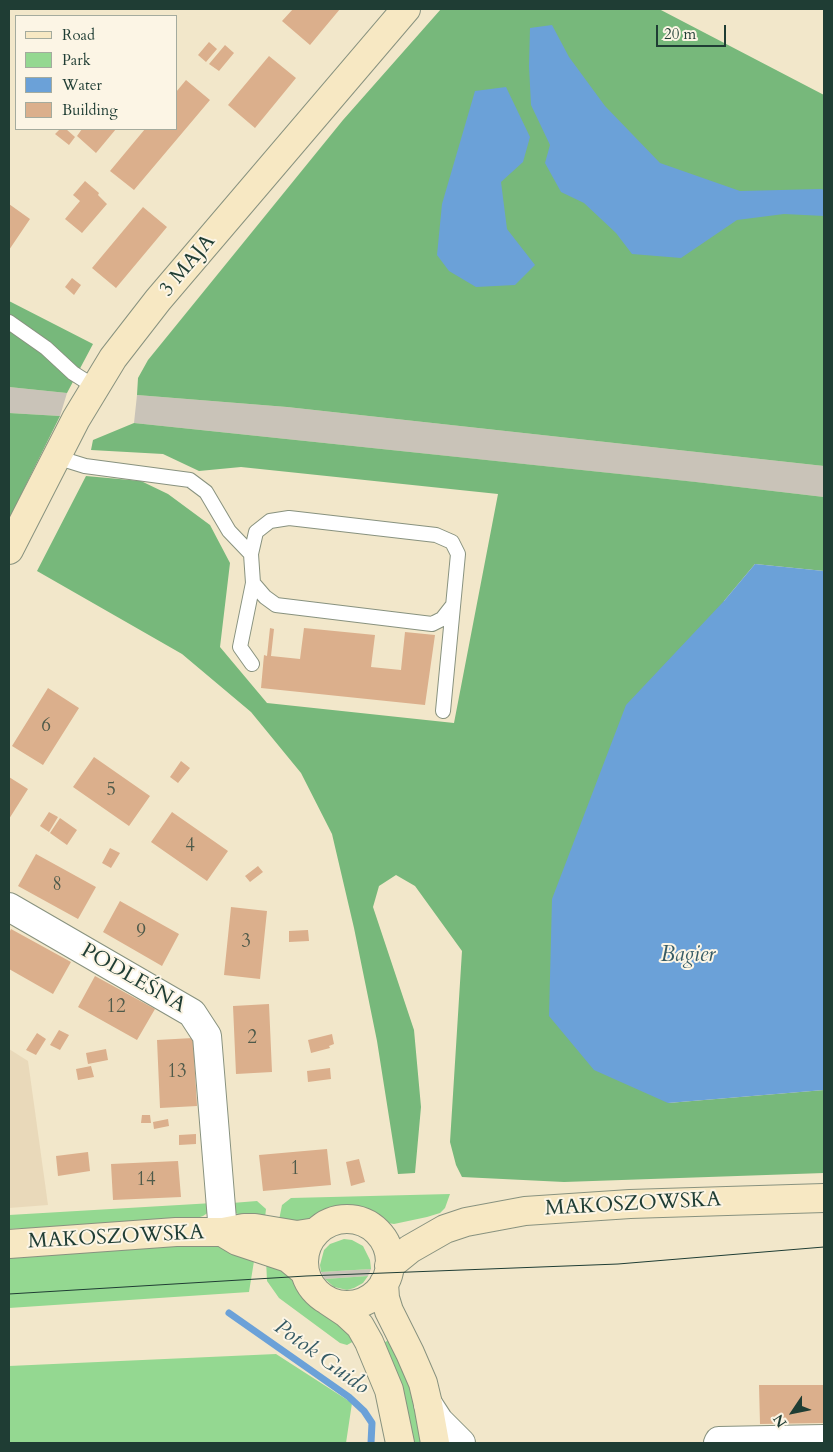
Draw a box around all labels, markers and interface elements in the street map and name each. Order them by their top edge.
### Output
legend [15,15,178,130]
scale bar [658,15,728,47]
text: 20 m [664,24,696,44]
text: Road [62,25,95,45]
text: Park [62,50,91,70]
text: Water [62,75,102,95]
text: Building [62,100,118,120]
street label: 3 MAJA [155,230,221,302]
house number: 6 [41,716,51,738]
house number: 5 [106,780,116,802]
house number: 4 [185,836,195,858]
house number: 8 [52,875,62,897]
house number: 9 [136,922,146,944]
house number: 3 [241,932,251,954]
street label: PODLEŚNA [76,939,190,1019]
water label: Bagier [661,943,715,969]
house number: 12 [106,997,126,1019]
house number: 2 [247,1028,257,1050]
house number: 13 [167,1062,187,1084]
house number: 1 [290,1159,300,1181]
house number: 14 [136,1170,156,1192]
street label: MAKOSZOWSKA [544,1188,722,1222]
street label: MAKOSZOWSKA [27,1221,205,1255]
water label: Potok Guido [268,1315,374,1401]
north arrow [768,1387,818,1437]
text: N [769,1410,791,1431]

